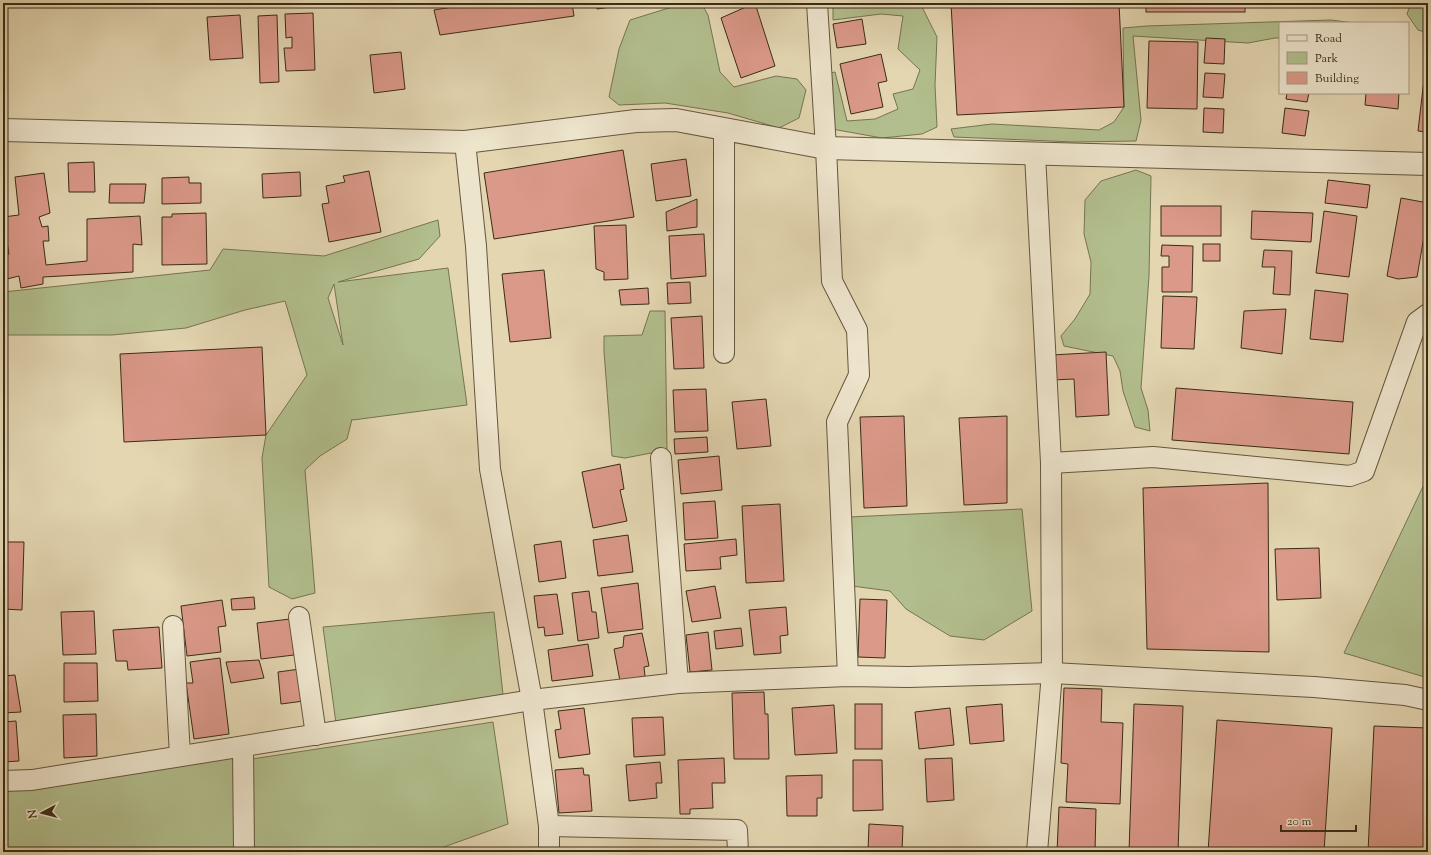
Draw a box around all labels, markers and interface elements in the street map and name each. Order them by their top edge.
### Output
legend [1279,22,1409,94]
text: Road [1315,30,1342,48]
text: Park [1315,50,1338,68]
text: Building [1315,70,1359,88]
north arrow [22,793,62,833]
scale bar [1281,807,1356,833]
text: N [25,809,42,820]
text: 20 m [1287,813,1312,831]

